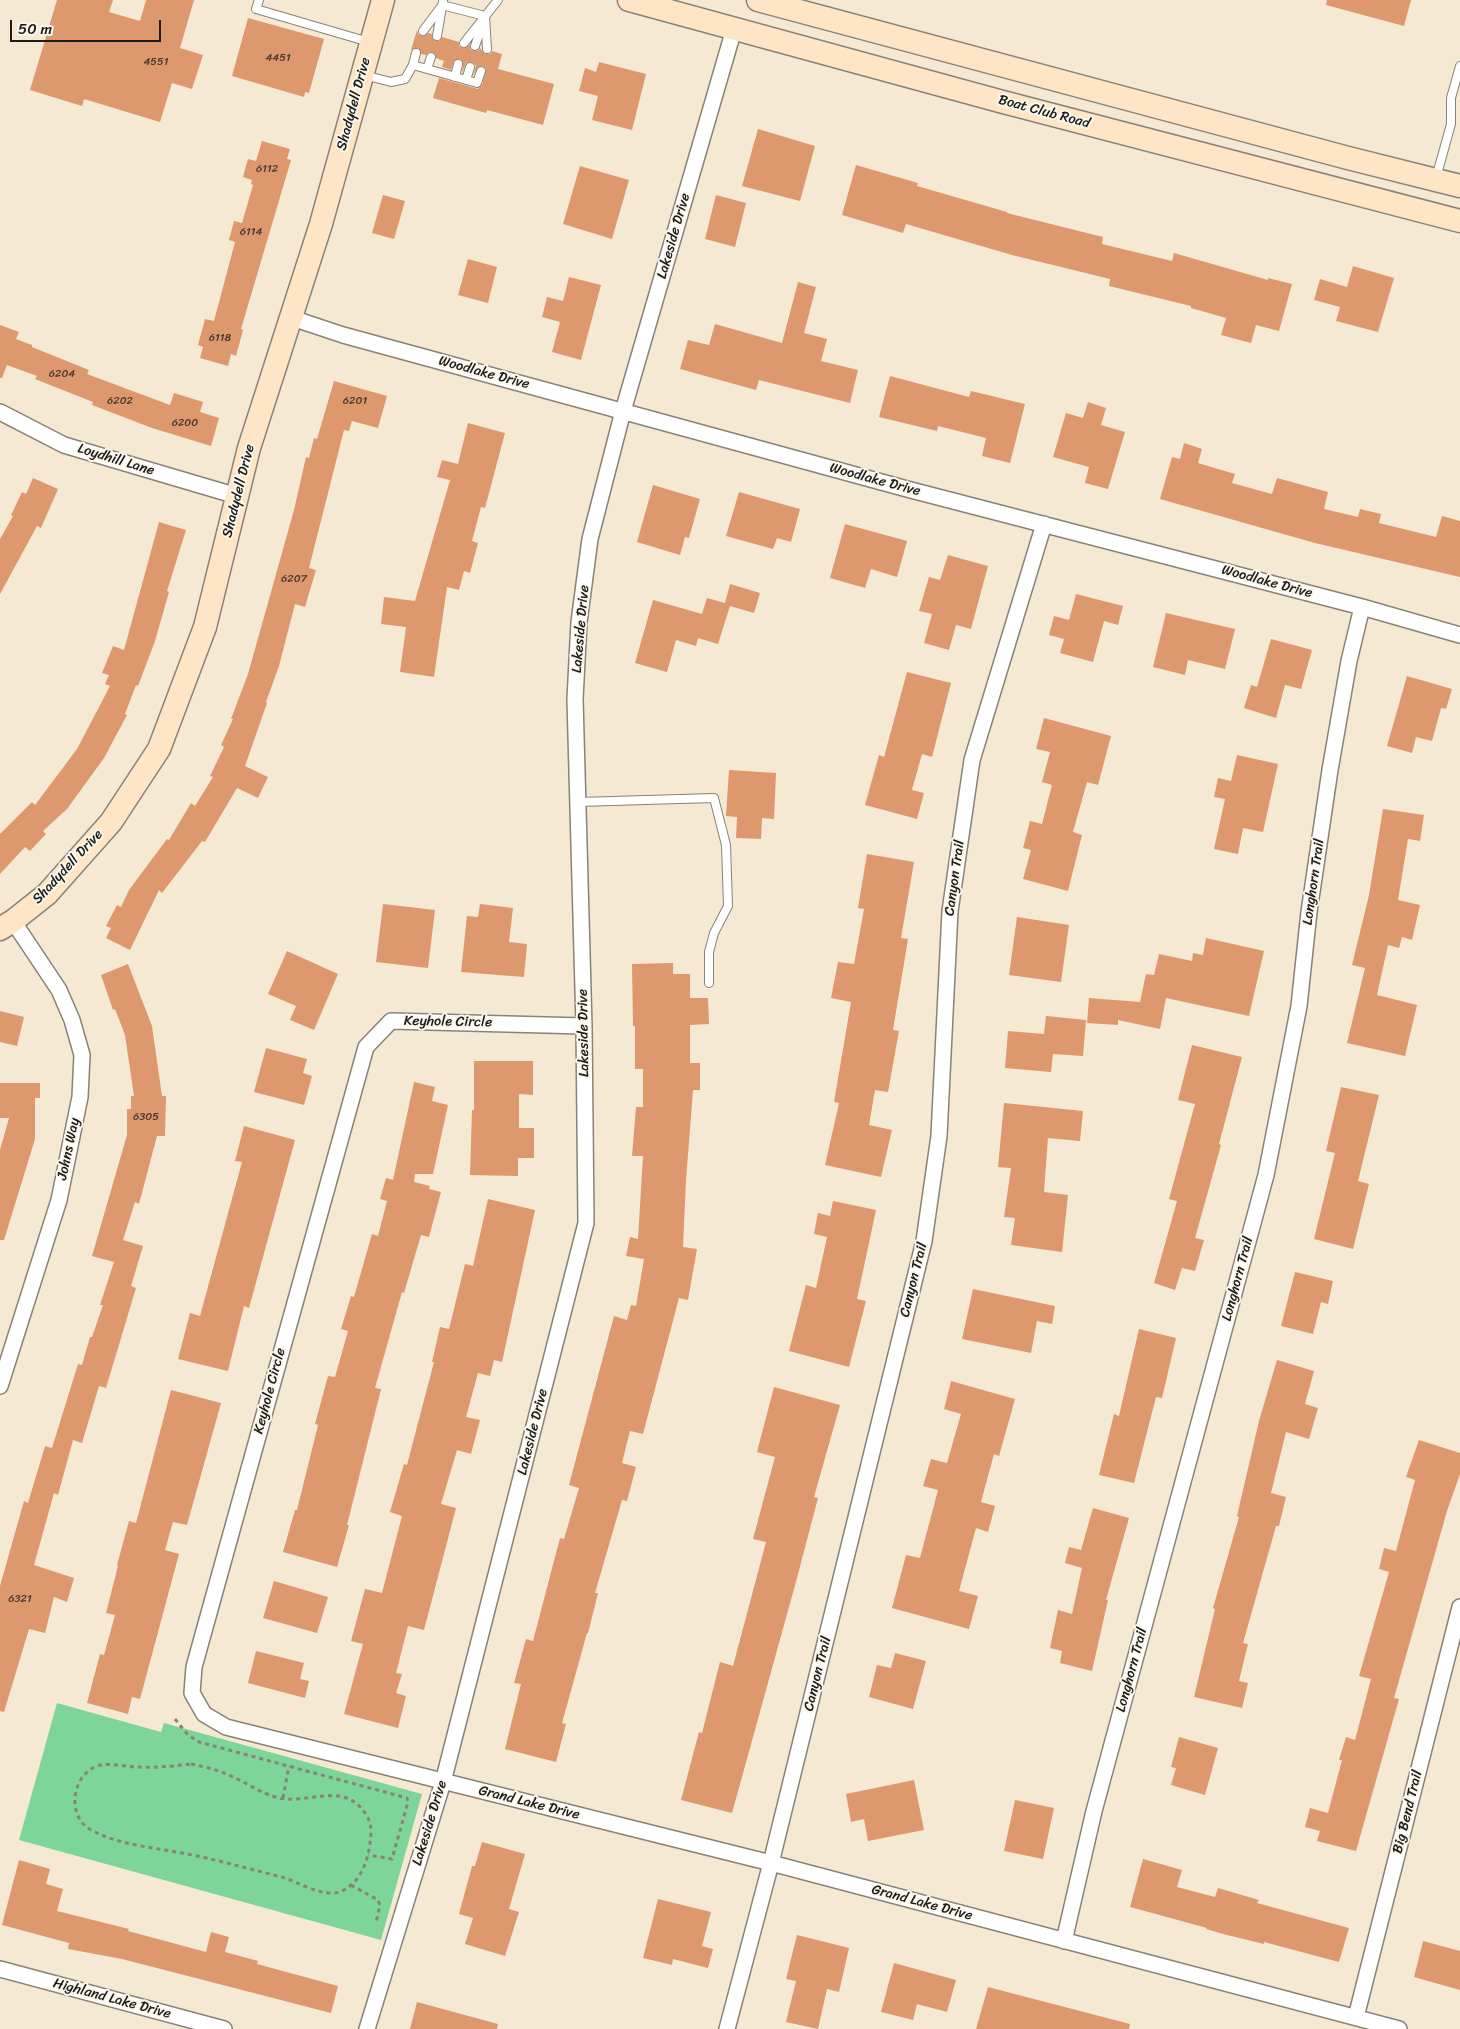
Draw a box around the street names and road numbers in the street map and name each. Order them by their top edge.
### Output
street label: Shadydell Drive [334,56,374,152]
street label: Boat Club Road [996,92,1092,132]
street label: Lakeside Drive [654,191,694,281]
street label: Woodlake Drive [437,353,531,393]
street label: Loydhill Lane [76,440,156,480]
street label: Shadydell Drive [219,443,259,539]
street label: Woodlake Drive [828,460,922,500]
street label: Woodlake Drive [1220,562,1314,602]
street label: Lakeside Drive [569,584,593,674]
street label: Shadydell Drive [29,826,107,908]
street label: Longhorn Trail [1300,838,1328,926]
street label: Canyon Trail [941,839,969,917]
street label: Lakeside Drive [575,989,593,1077]
street label: Keyhole Circle [404,1013,492,1031]
street label: Johns Way [54,1116,84,1182]
street label: Longhorn Trail [1219,1235,1257,1323]
street label: Canyon Trail [897,1241,931,1319]
street label: Keyhole Circle [250,1346,290,1436]
street label: Lakeside Drive [514,1387,552,1477]
street label: Longhorn Trail [1113,1626,1151,1714]
street label: Canyon Trail [801,1635,835,1713]
street label: Big Bend Trail [1390,1769,1426,1855]
street label: Lakeside Drive [409,1778,451,1868]
street label: Grand Lake Drive [477,1782,581,1824]
street label: Grand Lake Drive [870,1881,974,1925]
street label: Highland Lake Drive [51,1975,173,2023]

